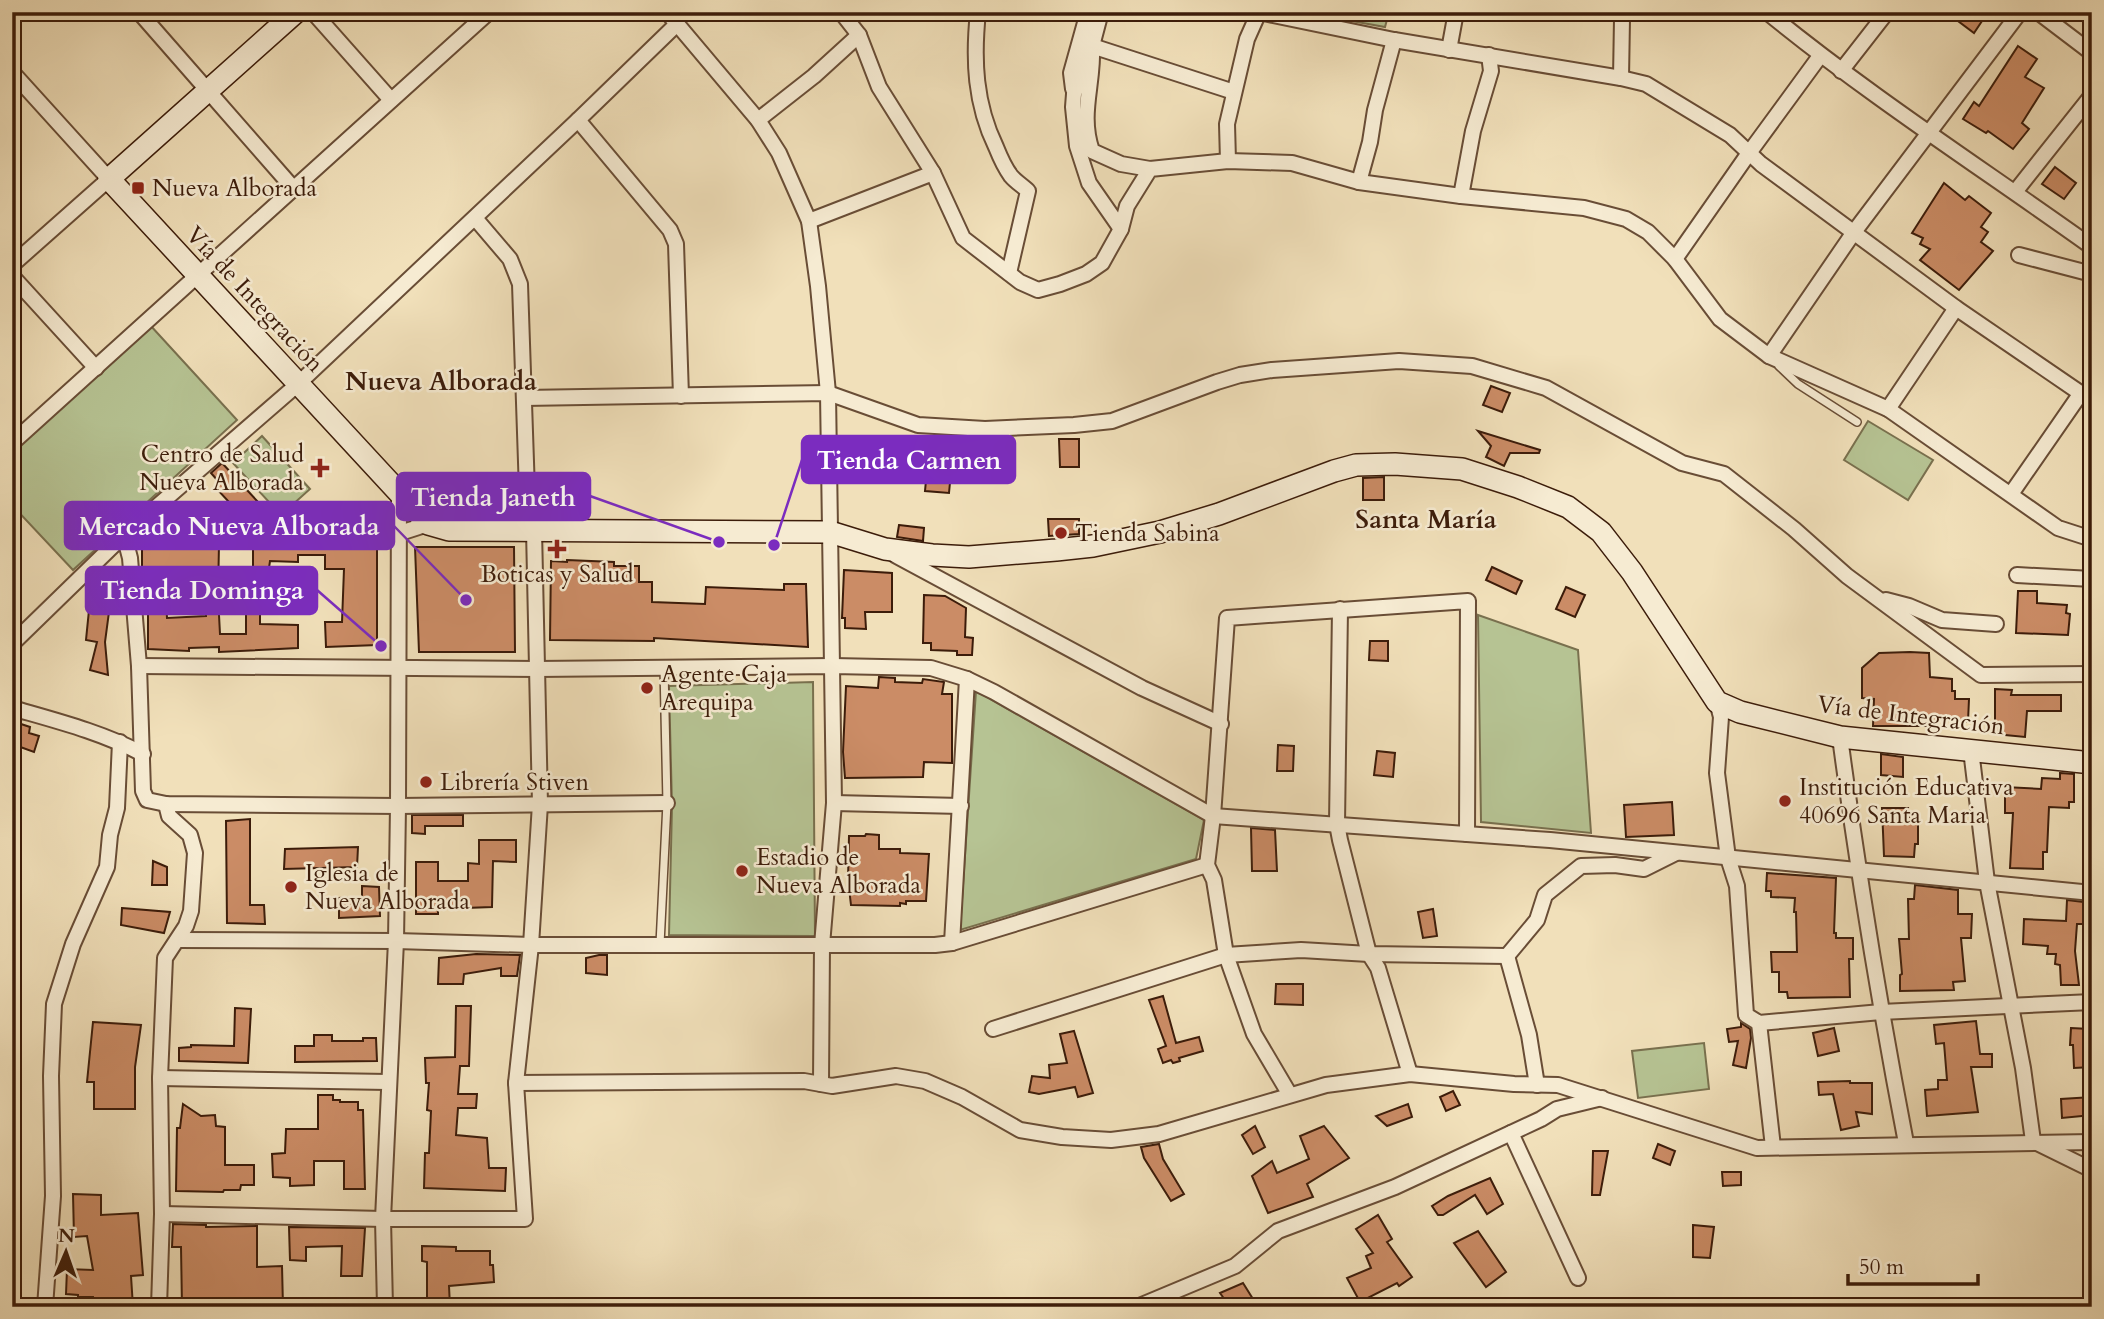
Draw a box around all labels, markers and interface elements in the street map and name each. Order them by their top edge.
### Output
place label: Nueva Alborada [152,172,317,205]
marker: Nueva Alborada [130,180,146,196]
street label: Vía de Integración [178,219,331,380]
district label: Nueva Alborada [345,364,537,399]
callout: Tienda Carmen [802,436,1015,483]
place label: Centro de Salud Nueva Alborada [139,438,305,499]
text: Tienda Carmen [817,443,1002,478]
marker: Centro de Salud Nueva Alborada [310,458,330,478]
callout: Tienda Janeth [397,473,590,520]
text: Tienda Janeth [410,480,576,515]
callout: Mercado Nueva Alborada [65,502,394,549]
district label: Santa María [1355,502,1497,537]
text: Mercado Nueva Alborada [78,509,380,544]
place label: Tienda Sabina [1075,517,1220,550]
marker: Tienda Sabina [1053,525,1069,541]
marker: Boticas y Salud [549,541,565,557]
place label: Boticas y Salud [481,558,634,591]
callout: Tienda Dominga [86,567,317,614]
text: Tienda Dominga [100,573,304,608]
place label: Agente Caja Arequipa [661,658,787,719]
marker: Agente Caja Arequipa [639,680,655,696]
street label: Vía de Integración [1815,688,2007,743]
place label: Librería Stiven [440,766,590,799]
place label: Institución Educativa 40696 Santa Maria [1799,771,2014,832]
marker: Librería Stiven [418,774,434,790]
marker: Institución Educativa 40696 Santa Maria [1777,793,1793,809]
place label: Estadio de Nueva Alborada [756,841,921,902]
place label: Iglesia de Nueva Alborada [305,857,470,918]
marker: Estadio de Nueva Alborada [734,863,750,879]
marker: Iglesia de Nueva Alborada [283,879,299,895]
north arrow [32,1218,102,1288]
text: N [58,1223,76,1249]
scale bar [1848,1242,1978,1286]
text: 50 m [1859,1253,1904,1282]

